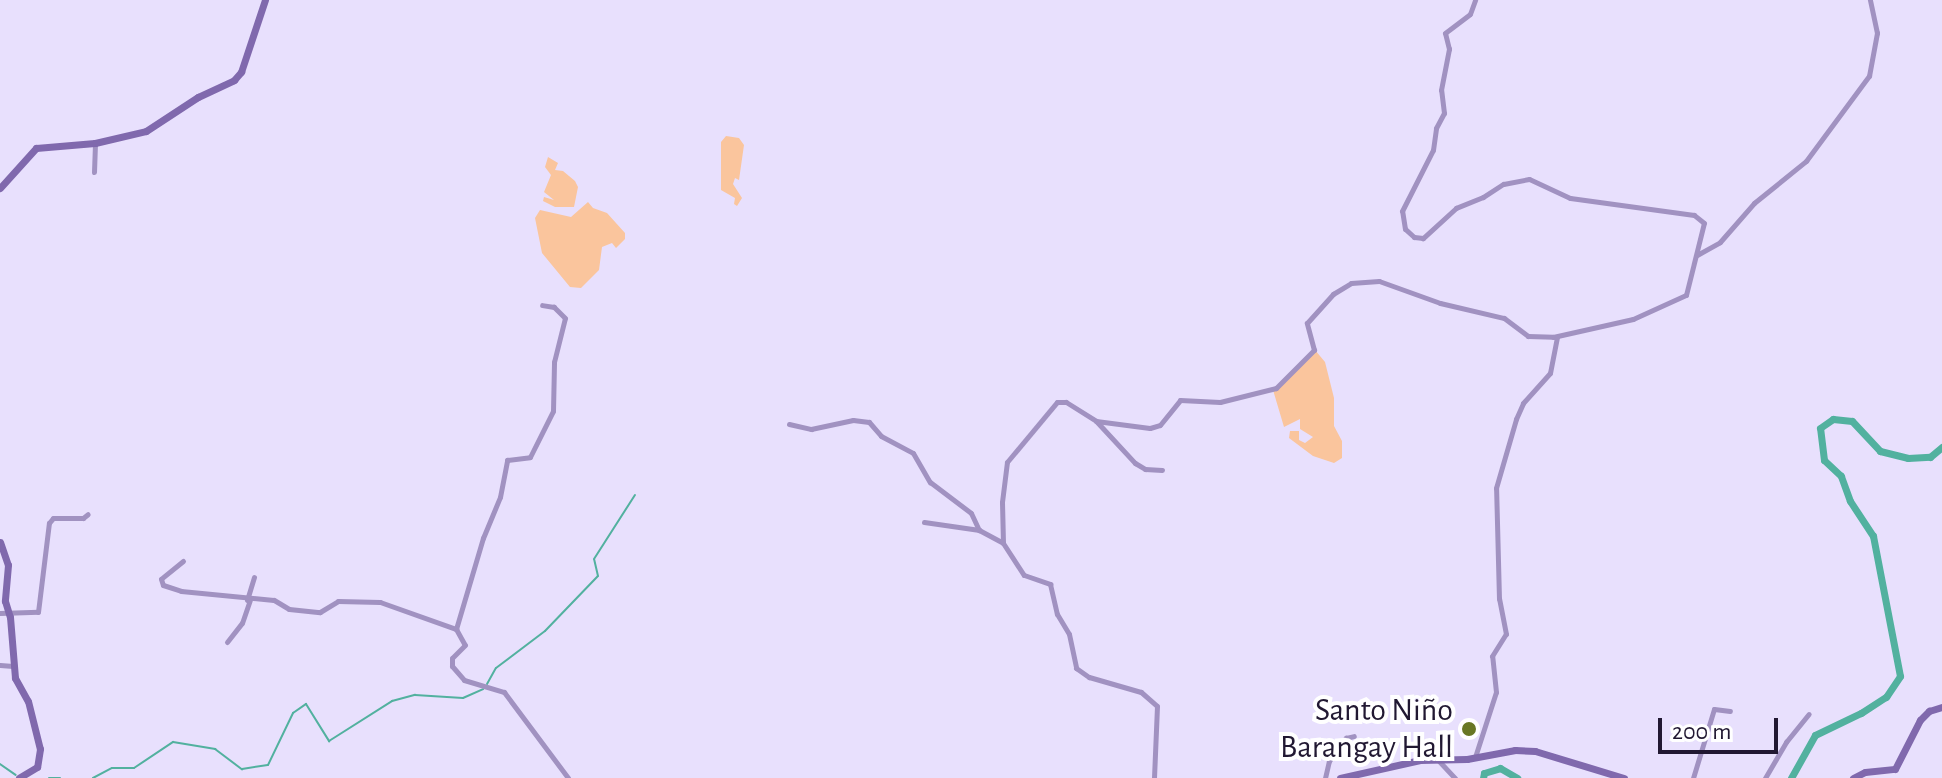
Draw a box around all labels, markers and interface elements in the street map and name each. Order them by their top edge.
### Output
place label: Santo Niño Barangay Hall [1280,692,1453,767]
scale bar [1662,702,1782,752]
marker: Santo Niño Barangay Hall [1460,720,1478,738]
text: 200 m [1672,720,1731,744]

